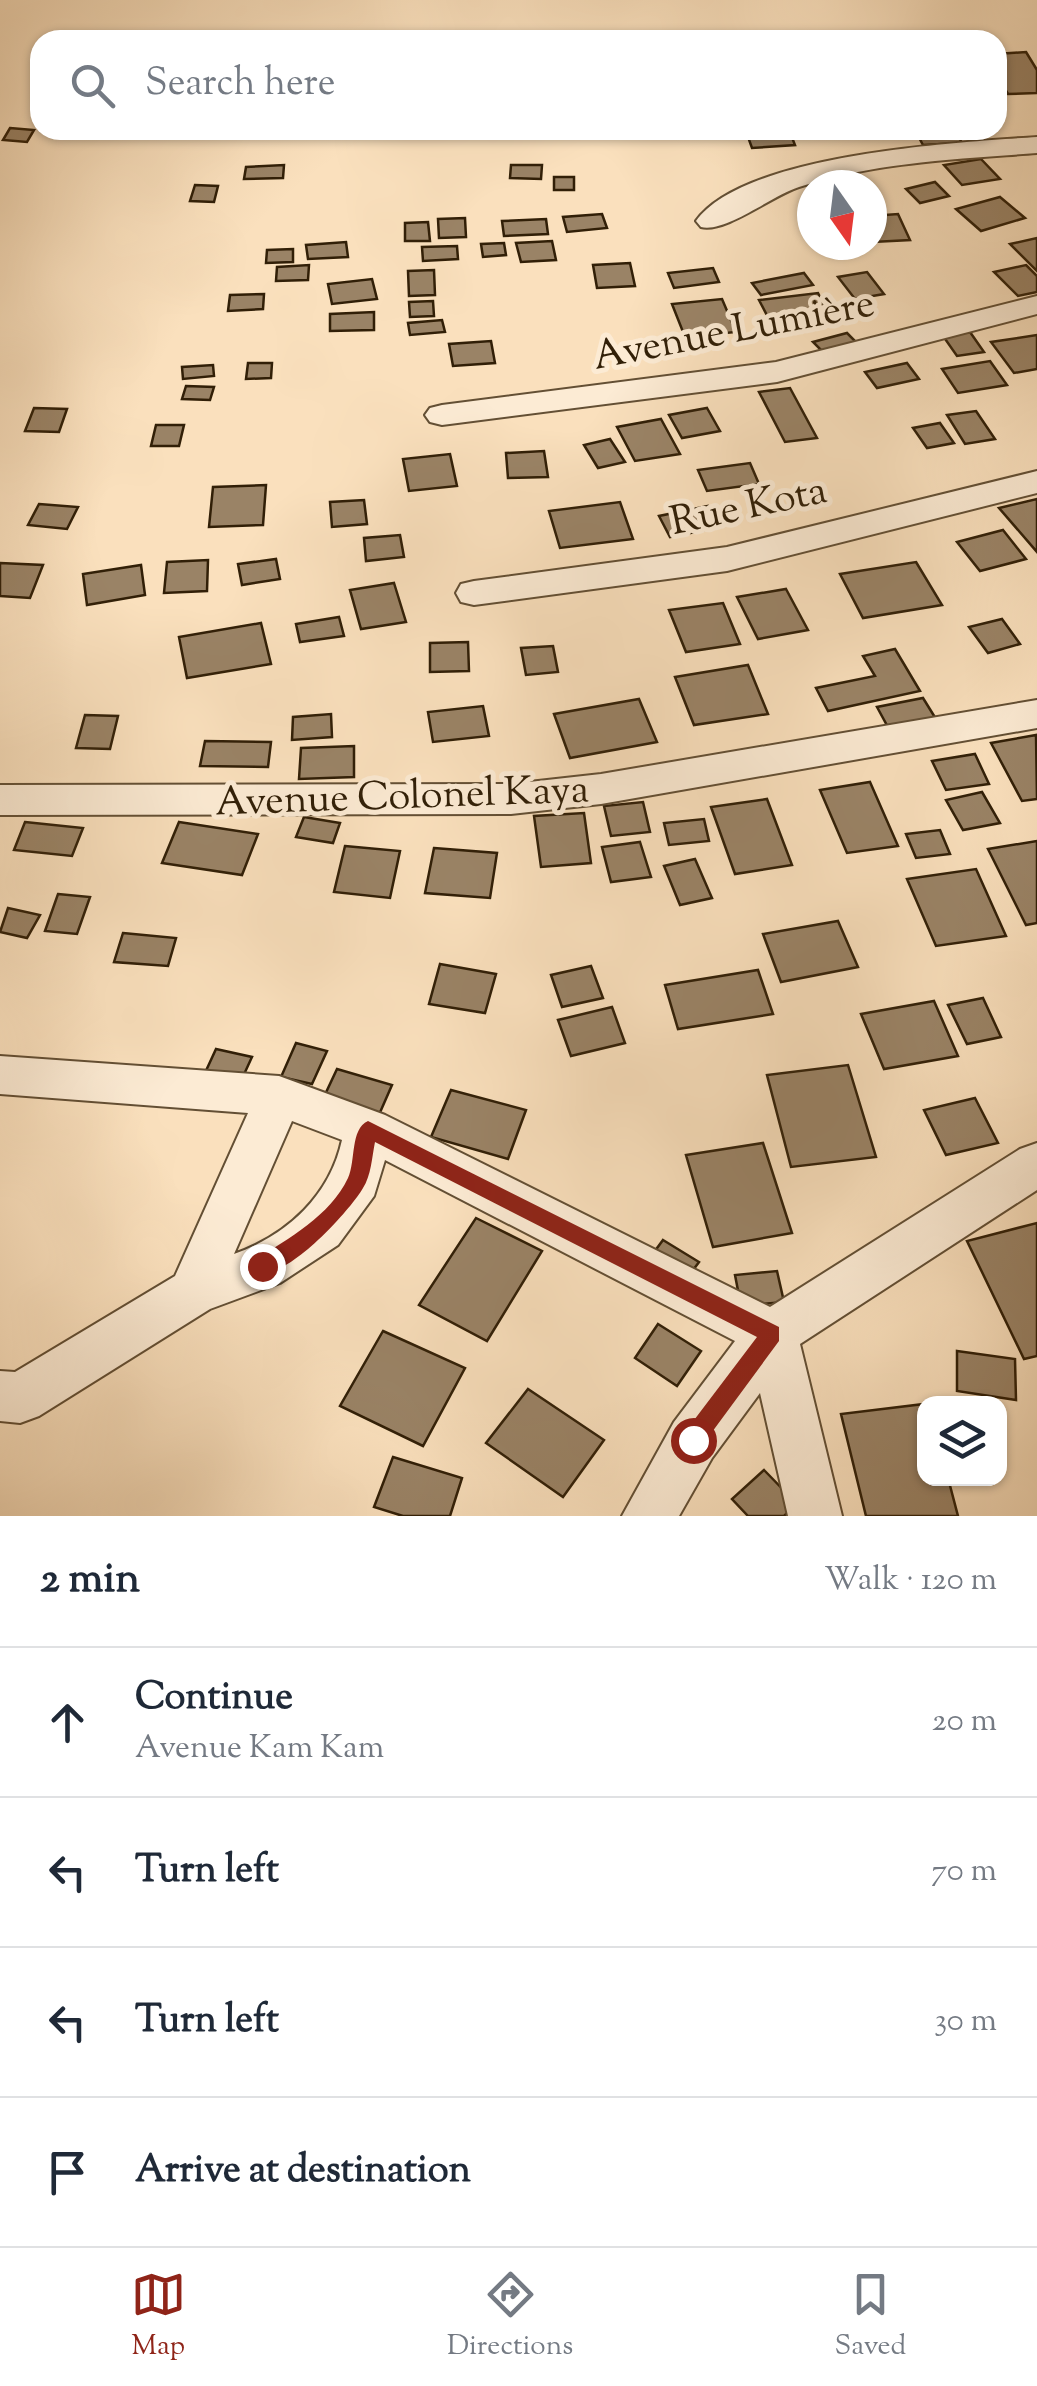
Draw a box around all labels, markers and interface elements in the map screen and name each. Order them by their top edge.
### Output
search box [30,30,1007,140]
icon: search [65,58,120,113]
text: Search here [145,58,336,112]
north arrow [797,170,887,260]
street label: Avenue Lumière [588,277,880,388]
street label: Rue Kota [665,464,833,553]
street label: Avenue Colonel Kaya [214,763,590,834]
route end [240,1244,286,1290]
map controls [917,1396,1007,1486]
button: layers [917,1396,1007,1486]
route start [671,1418,717,1464]
text: 2 min [40,1551,140,1611]
text: Walk · 120 m [824,1558,997,1604]
text: Continue [135,1672,293,1726]
icon: ahead [40,1695,95,1750]
text: 20 m [932,1699,997,1745]
text: Avenue Kam Kam [135,1726,384,1772]
icon: left [40,1845,95,1900]
text: Turn left [135,1845,279,1899]
text: 70 m [931,1849,997,1895]
icon: left [40,1995,95,2050]
text: Turn left [135,1995,279,2049]
text: 30 m [934,1999,997,2045]
icon: arrive [40,2145,95,2200]
text: Arrive at destination [135,2145,471,2199]
tab: Map [131,2267,186,2367]
tab: Directions [447,2267,573,2367]
tab: Saved [834,2267,906,2367]

